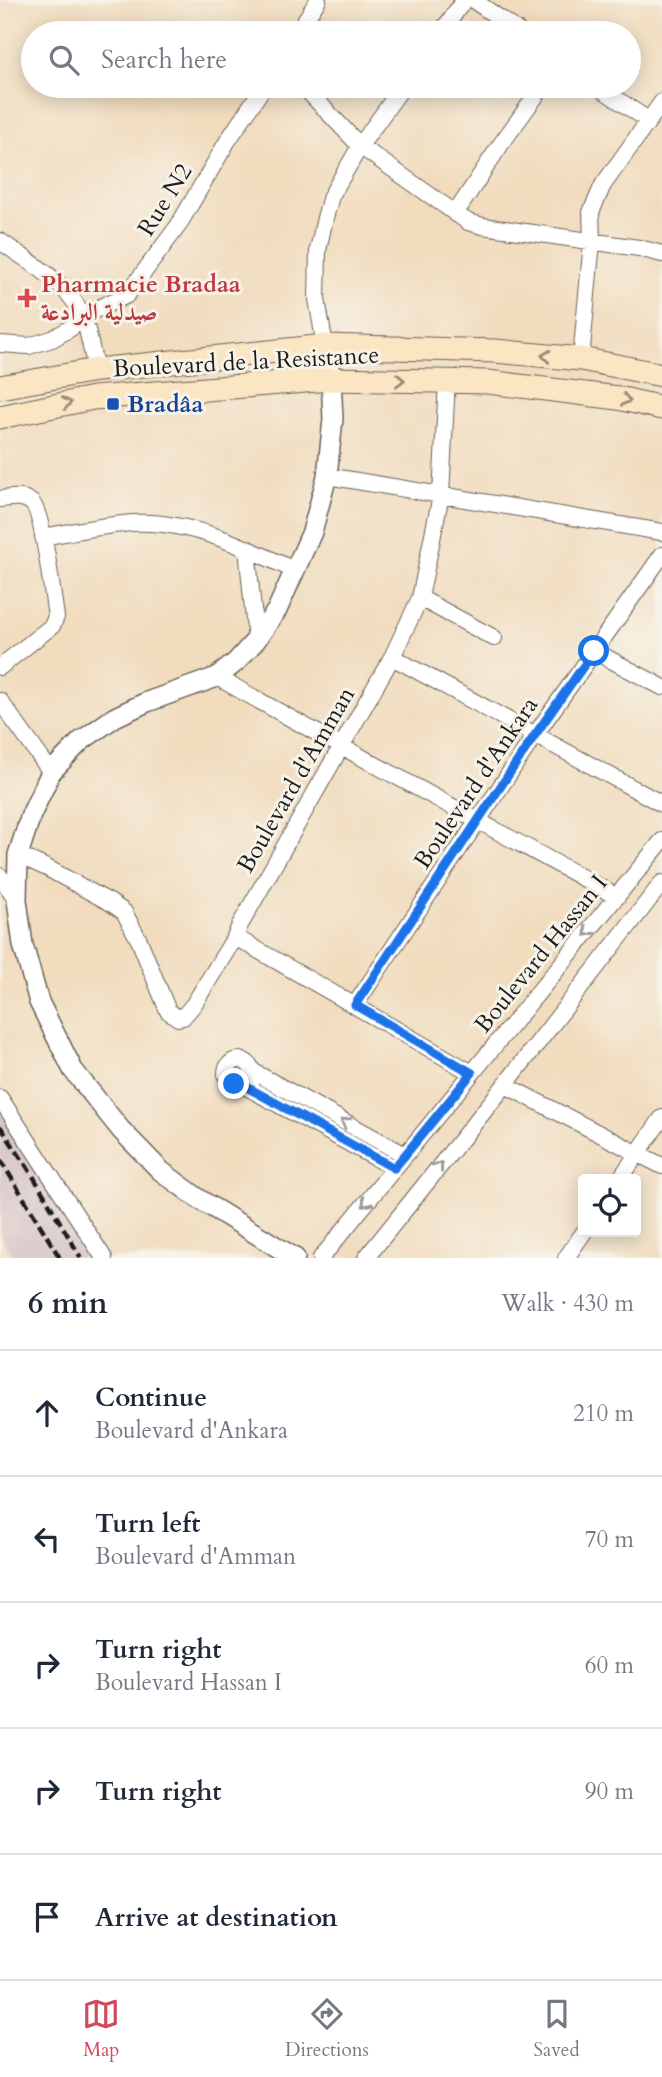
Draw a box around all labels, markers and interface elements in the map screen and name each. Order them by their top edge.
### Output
search box [21,21,641,98]
icon: search [45,41,83,79]
text: Search here [101,42,227,77]
street label: Rue N2 [130,157,200,243]
place label: Pharmacie Bradaa صيدلية البرادعة [41,268,241,329]
marker: Pharmacie Bradaa صيدلية البرادعة [19,290,35,306]
street label: Boulevard de la Resistance [112,339,380,385]
one-way arrow [541,349,552,364]
one-way arrow [394,372,405,387]
place label: Bradâa [127,388,204,421]
one-way arrow [620,391,632,406]
one-way arrow [61,396,73,411]
marker: Bradâa [105,396,121,412]
route start [578,635,609,666]
street label: Boulevard d'Amman [229,681,363,879]
street label: Boulevard d'Ankara [406,690,546,876]
street label: Boulevard Hassan I [467,868,615,1040]
one-way arrow [584,924,596,937]
route end [218,1068,249,1099]
one-way arrow [340,1117,352,1130]
one-way arrow [431,1162,444,1174]
map controls [578,1174,641,1237]
button: locate [578,1174,641,1237]
one-way arrow [361,1195,374,1207]
text: 6 min [28,1283,108,1324]
text: Walk · 430 m [501,1288,634,1319]
text: Continue [95,1380,207,1415]
icon: ahead [28,1394,66,1432]
text: 210 m [573,1398,634,1429]
text: Boulevard d'Ankara [95,1415,288,1446]
text: Turn left [95,1506,200,1541]
icon: left [28,1520,66,1558]
text: 70 m [585,1524,634,1555]
text: Boulevard d'Amman [95,1541,296,1572]
text: Turn right [95,1632,222,1667]
icon: right [28,1646,66,1684]
text: 60 m [585,1650,634,1681]
text: Boulevard Hassan I [95,1667,282,1698]
icon: right [28,1772,66,1810]
text: Turn right [95,1774,222,1809]
text: 90 m [585,1776,634,1807]
icon: arrive [28,1898,66,1936]
text: Arrive at destination [95,1900,338,1935]
tab: Map [82,1995,120,2063]
tab: Directions [285,1995,369,2063]
tab: Saved [534,1995,580,2063]

